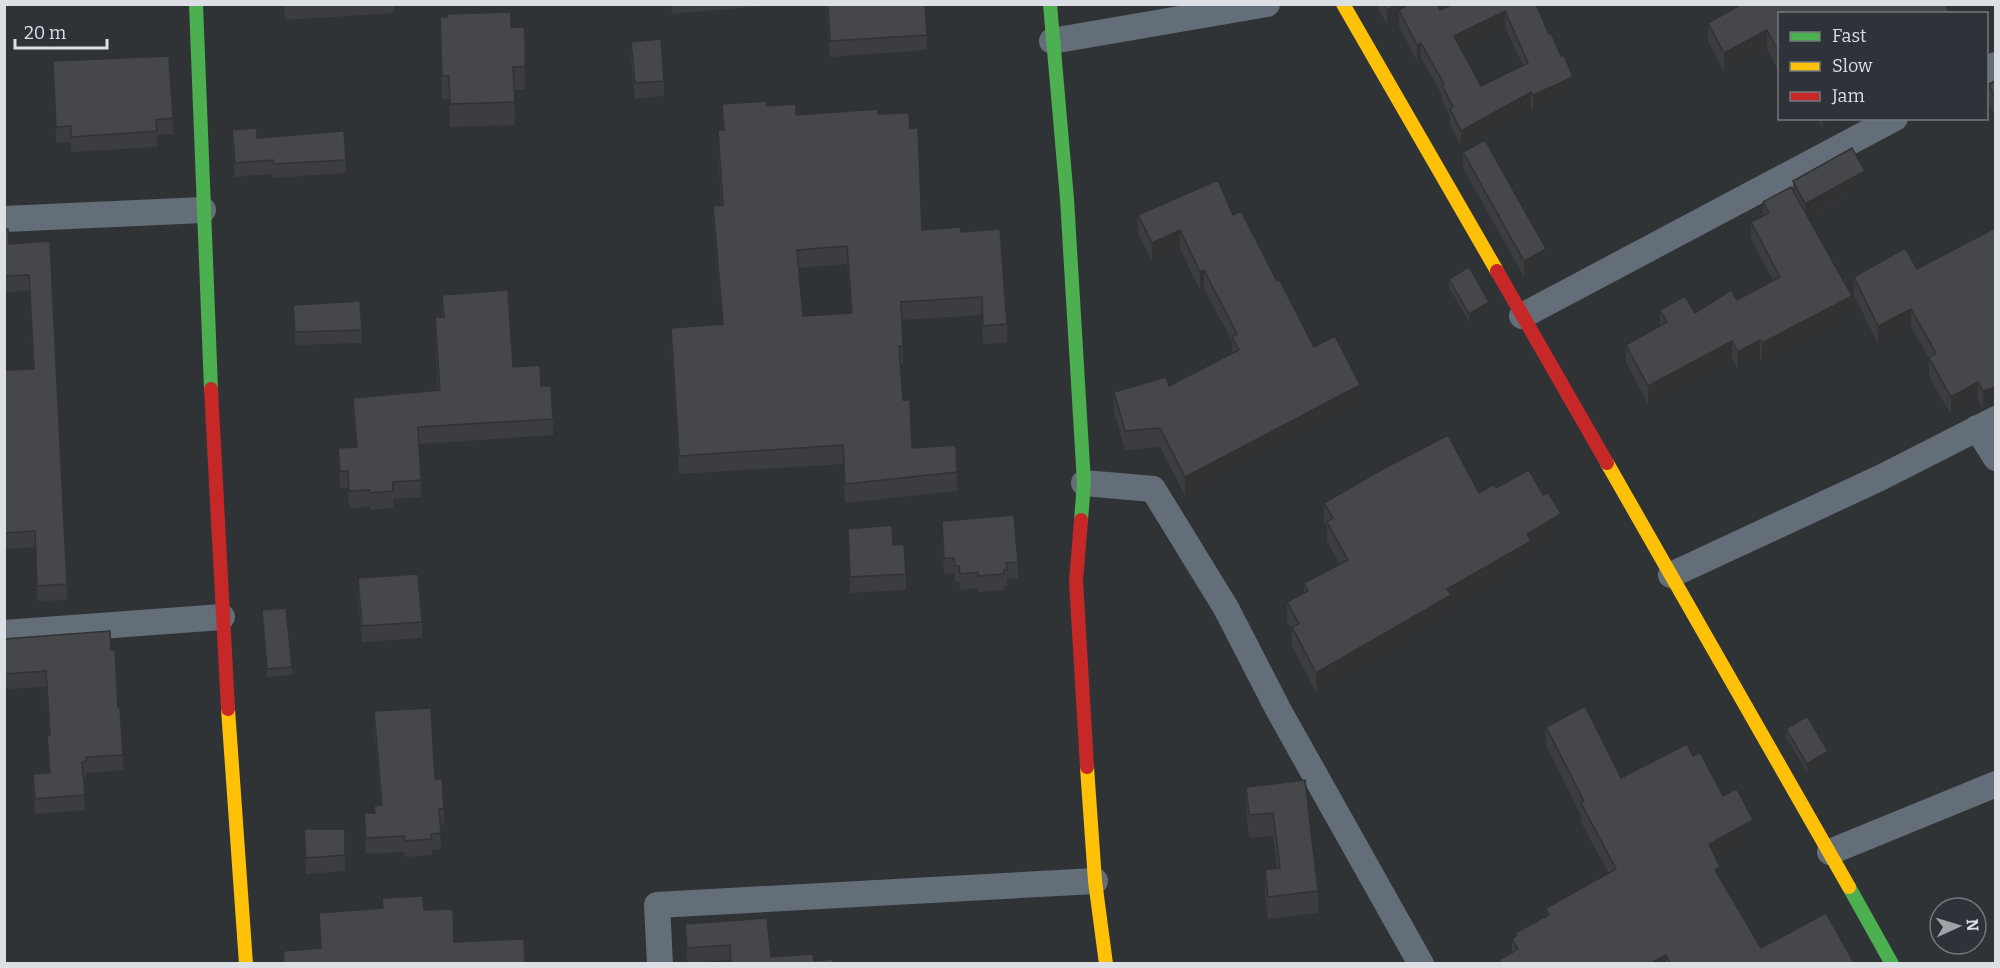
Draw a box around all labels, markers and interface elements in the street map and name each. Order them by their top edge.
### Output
scale bar [15,12,106,50]
legend [1778,12,1988,120]
text: 20 m [24,22,66,44]
text: Fast [1832,25,1867,47]
text: Slow [1832,55,1873,77]
text: Jam [1831,85,1865,107]
north arrow [1928,896,1988,956]
text: N [1963,918,1982,932]

